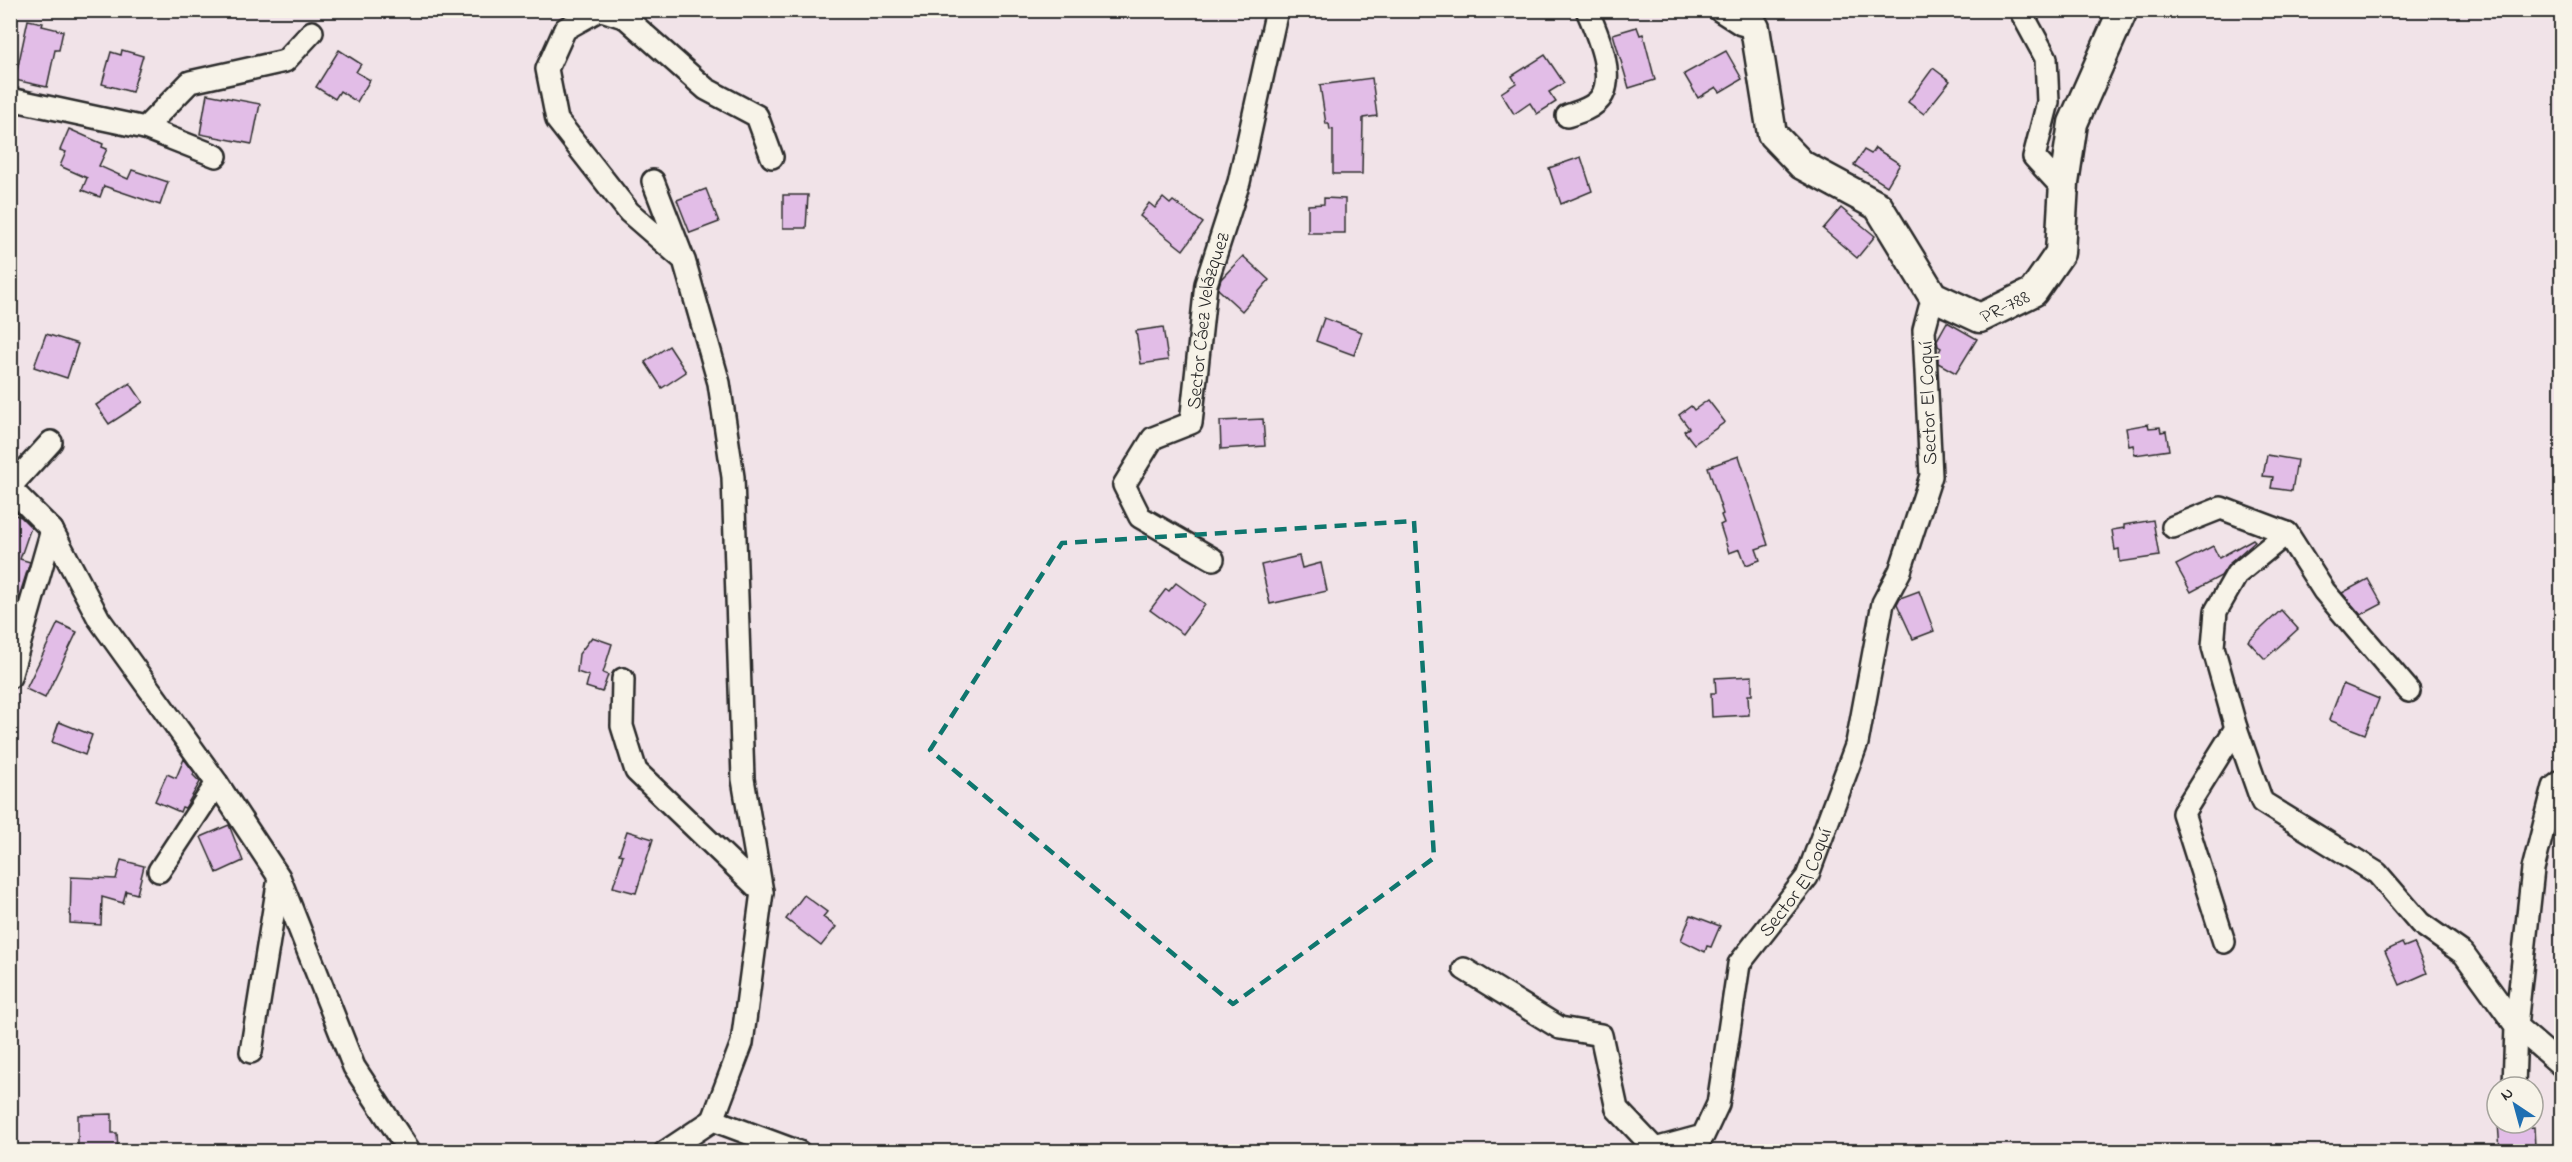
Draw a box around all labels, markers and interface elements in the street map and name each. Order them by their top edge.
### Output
street label: Sector Cáez Velázquez [1181,228,1239,411]
street label: PR-788 [1976,284,2035,333]
street label: Sector El Coquí [1913,340,1946,465]
street label: Sector El Coquí [1753,824,1841,944]
north arrow [2485,1075,2545,1135]
text: N [2496,1081,2519,1107]

